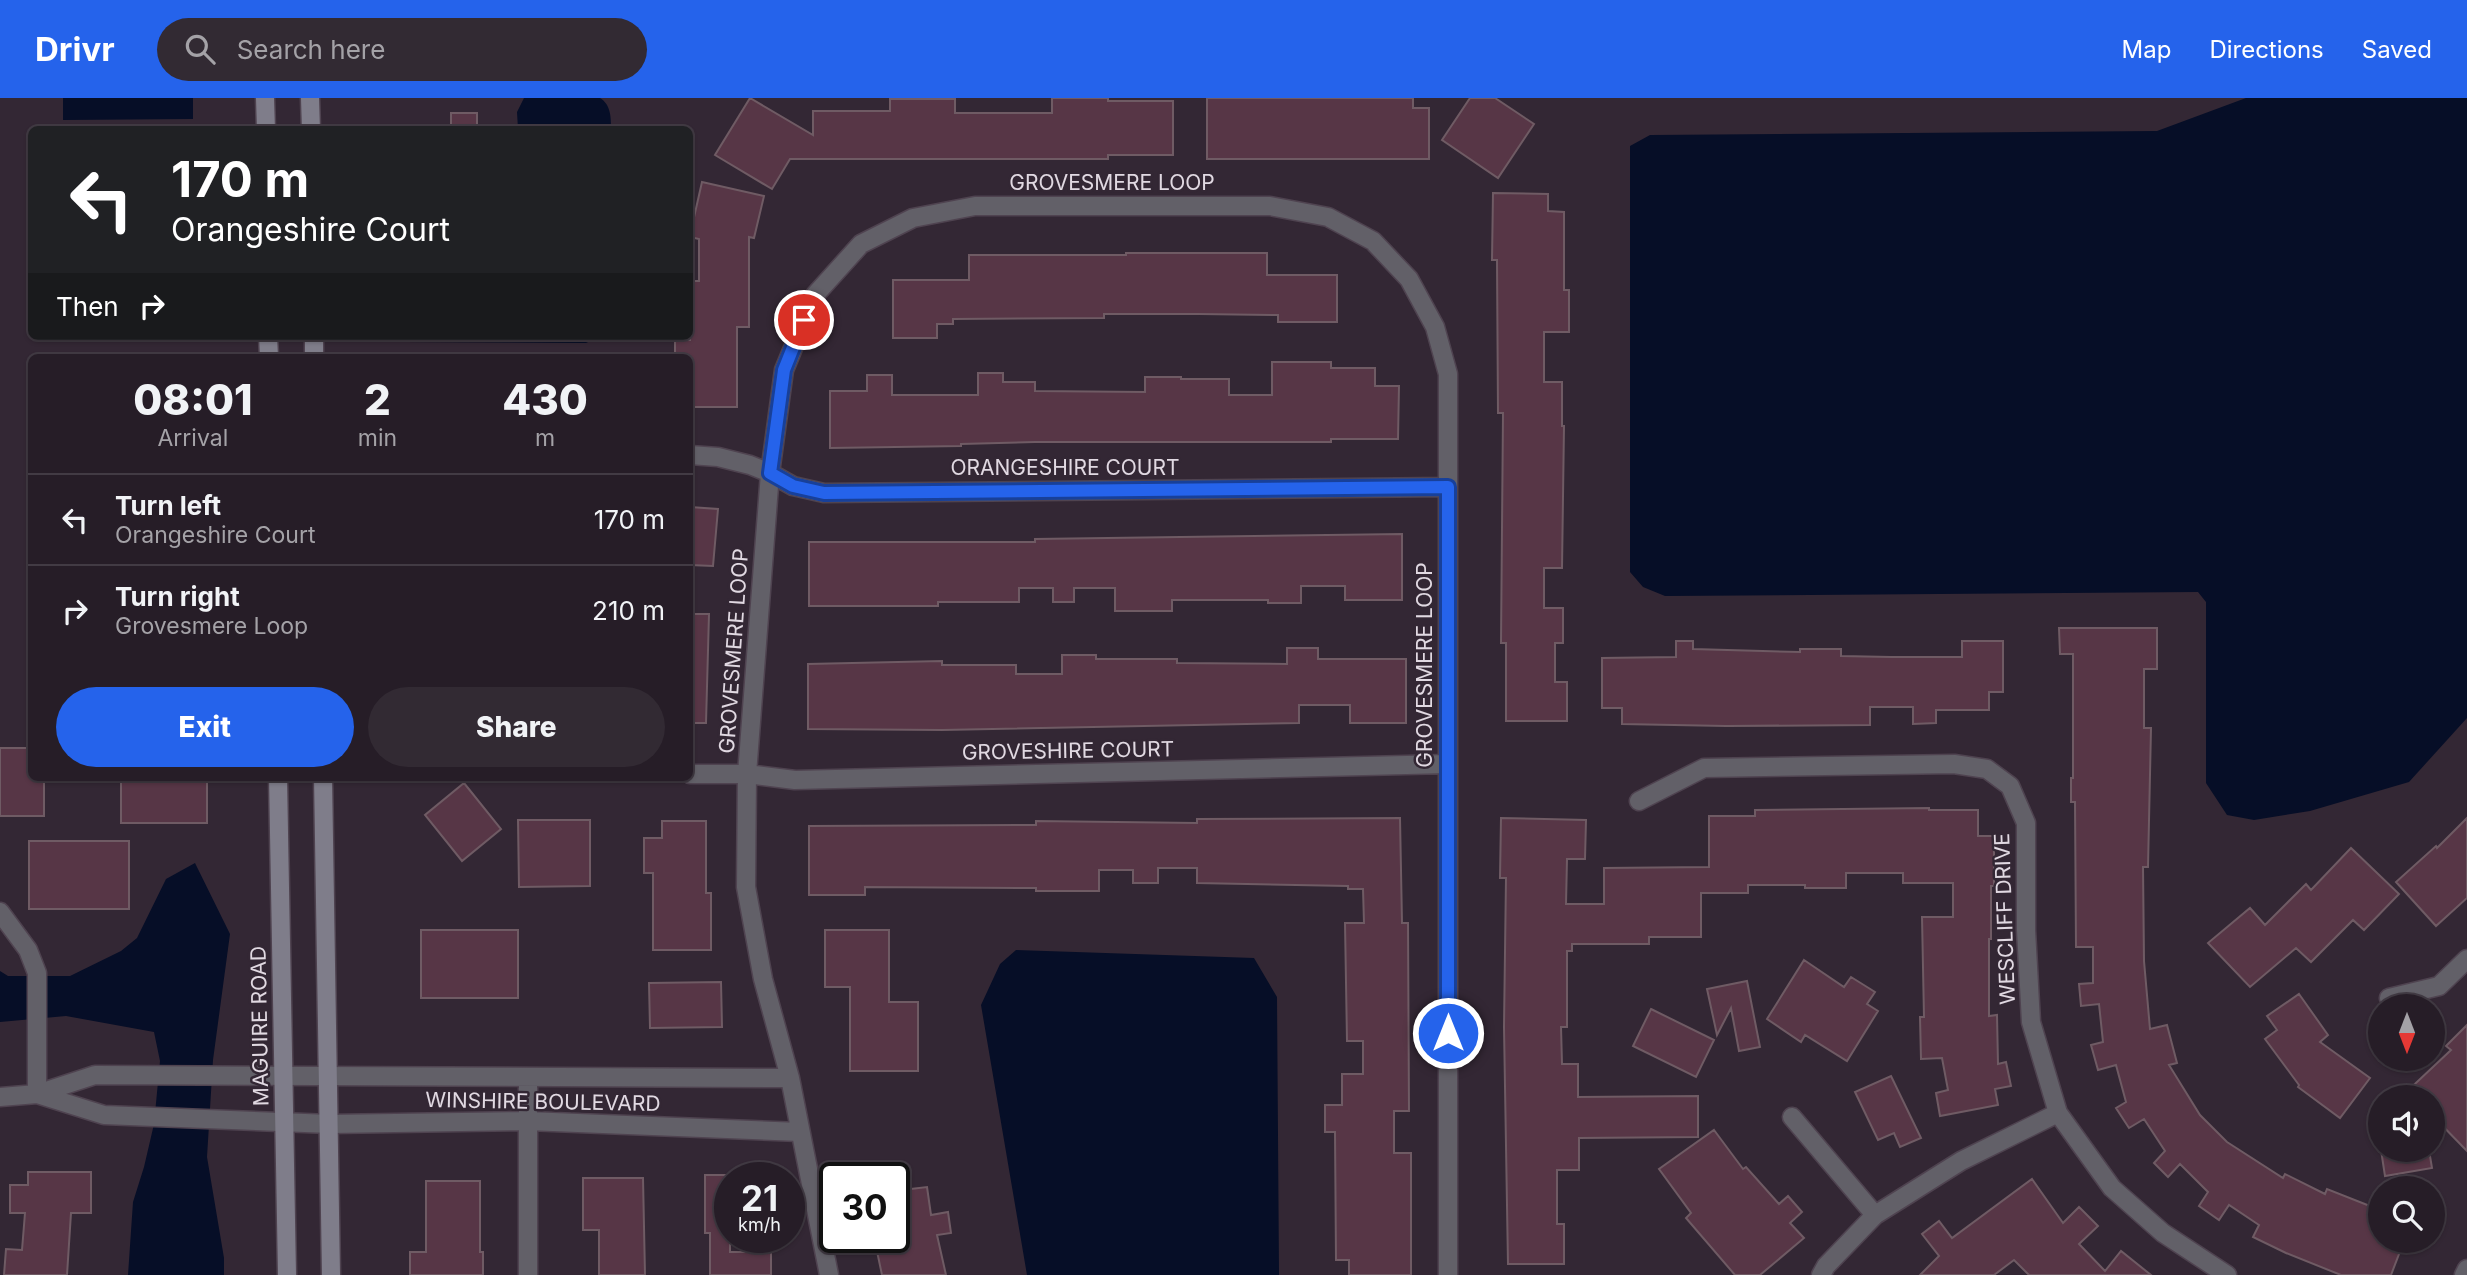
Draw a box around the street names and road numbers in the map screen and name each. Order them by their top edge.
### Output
street label: GROVESMERE LOOP [1009,170,1215,195]
street label: ORANGESHIRE COURT [950,455,1180,480]
street label: GROVESMERE LOOP [714,548,753,754]
street label: GROVESMERE LOOP [1412,562,1437,768]
street label: GROVESHIRE COURT [962,736,1174,765]
street label: WESCLIFF DRIVE [1989,833,2020,1005]
street label: MAGUIRE ROAD [246,946,273,1106]
street label: WINSHIRE BOULEVARD [425,1087,661,1116]

